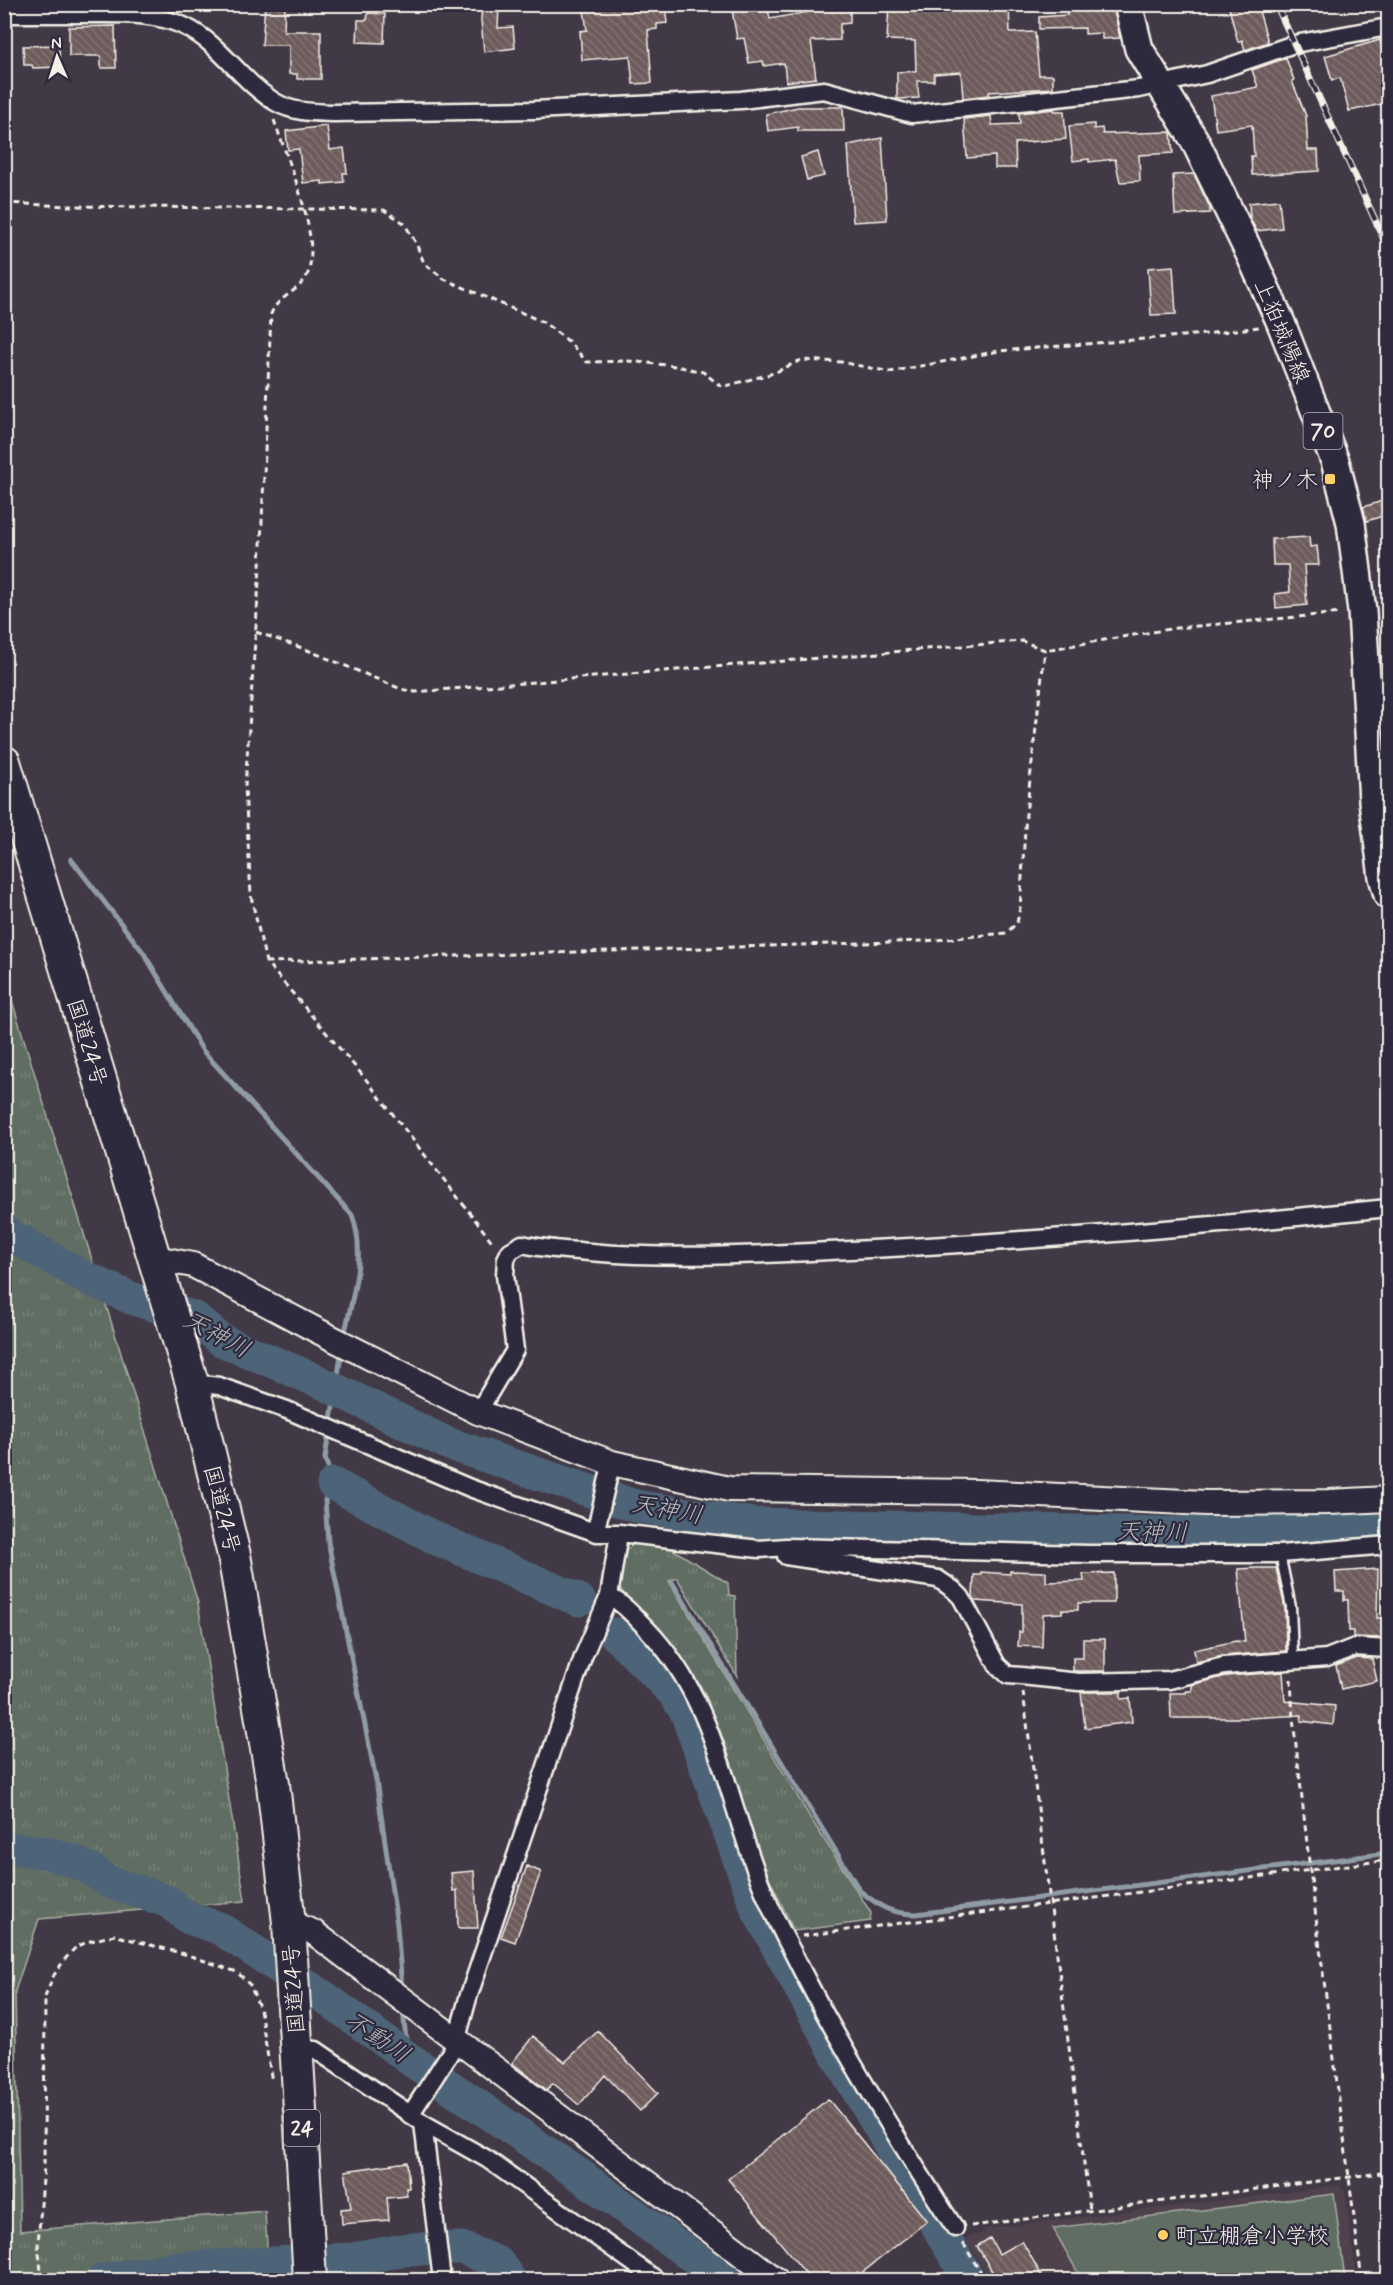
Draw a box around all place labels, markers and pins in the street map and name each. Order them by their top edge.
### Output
place label: 神ノ木 [1252,467,1318,495]
marker: 神ノ木 [1323,472,1337,486]
place label: 町立棚倉小学校 [1175,2223,1329,2251]
marker: 町立棚倉小学校 [1156,2228,1170,2242]

